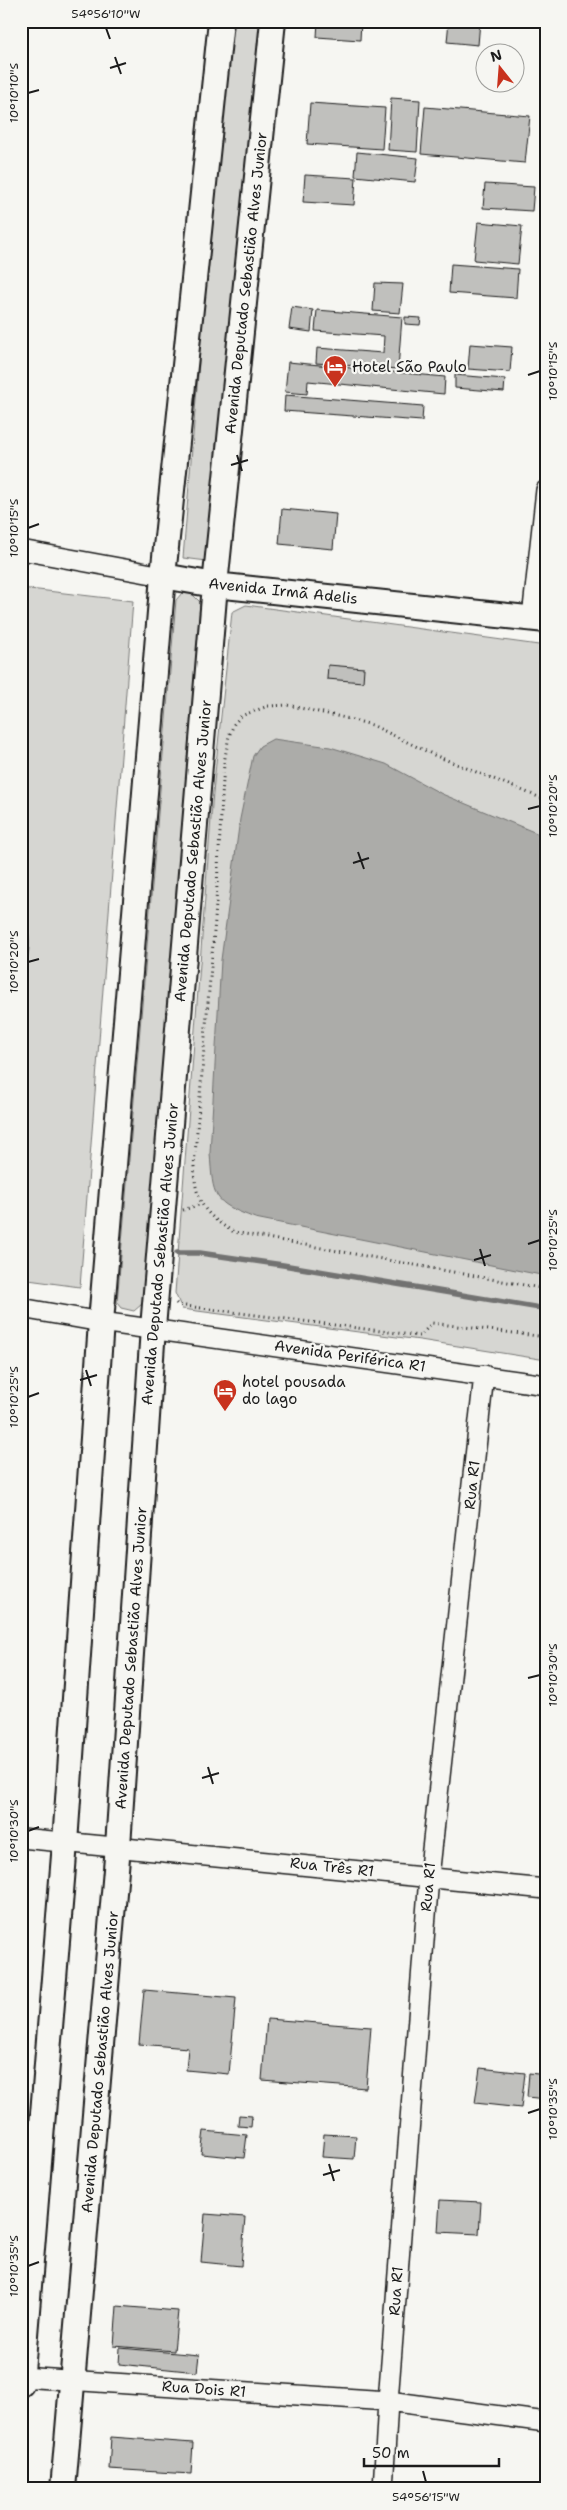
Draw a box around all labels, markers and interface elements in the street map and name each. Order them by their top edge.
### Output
text: 54°56'10"W [71,6,141,22]
north arrow [474,42,524,92]
text: N [488,45,504,66]
text: 10°10'10"S [6,63,22,123]
street label: Avenida Deputado Sebastião Alves Junior [220,131,272,435]
text: 10°10'15"S [545,341,561,400]
hotel icon: Hotel São Paulo [322,354,348,388]
place label: Hotel São Paulo [352,357,467,377]
text: 10°10'15"S [6,498,22,557]
street label: Avenida Irmã Adelis [207,573,359,609]
street label: Avenida Deputado Sebastião Alves Junior [170,699,216,1003]
text: 10°10'20"S [545,774,561,838]
text: 10°10'20"S [6,930,22,994]
street label: Avenida Deputado Sebastião Alves Junior [137,1102,183,1406]
text: 10°10'25"S [545,1209,561,1271]
street label: Avenida Periférica R1 [273,1335,427,1377]
text: 10°10'25"S [6,1366,22,1428]
place label: hotel pousada do lago [242,1372,346,1409]
hotel icon: hotel pousada do lago [212,1378,238,1412]
street label: Rua R1 [459,1459,485,1511]
street label: Avenida Deputado Sebastião Alves Junior [110,1506,152,1810]
text: 10°10'30"S [545,1643,561,1707]
text: 10°10'30"S [6,1799,22,1863]
street label: Rua Três R1 [289,1853,375,1881]
street label: Rua R1 [416,1862,440,1912]
street label: Avenida Deputado Sebastião Alves Junior [77,1910,123,2214]
text: 10°10'35"S [545,2078,561,2140]
text: 10°10'35"S [6,2235,22,2297]
street label: Rua R1 [384,2266,408,2316]
street label: Rua Dois R1 [161,2376,247,2402]
scale bar [364,2435,500,2467]
text: 50 m [372,2443,410,2463]
text: 54°56'15"W [392,2489,460,2505]

